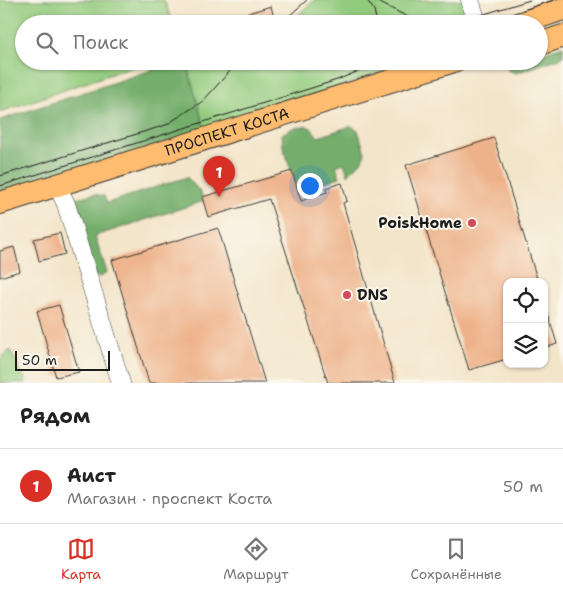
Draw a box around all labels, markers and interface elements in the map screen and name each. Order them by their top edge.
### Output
search box [15,15,548,70]
icon: search [33,29,61,57]
text: Поиск [73,30,128,55]
street label: ПРОСПЕКТ КОСТА [163,103,292,161]
pin: 1 [203,156,235,197]
your location [297,173,323,199]
place label: PoiskHome [378,213,462,233]
marker: PoiskHome [466,217,478,229]
map controls [503,278,548,368]
button: locate [503,278,548,323]
place label: DNS [357,285,388,305]
marker: DNS [341,289,353,301]
button: layers [503,323,548,368]
scale bar [15,348,110,371]
text: 50 m [22,351,57,369]
text: Рядом [20,402,90,430]
text: Аист [67,463,116,488]
text: 1 [32,476,40,497]
text: 50 m [503,476,543,497]
text: Магазин · проспект Коста [67,488,272,509]
tab: Карта [61,535,101,583]
tab: Маршрут [223,535,288,583]
tab: Сохранённые [411,535,502,583]

